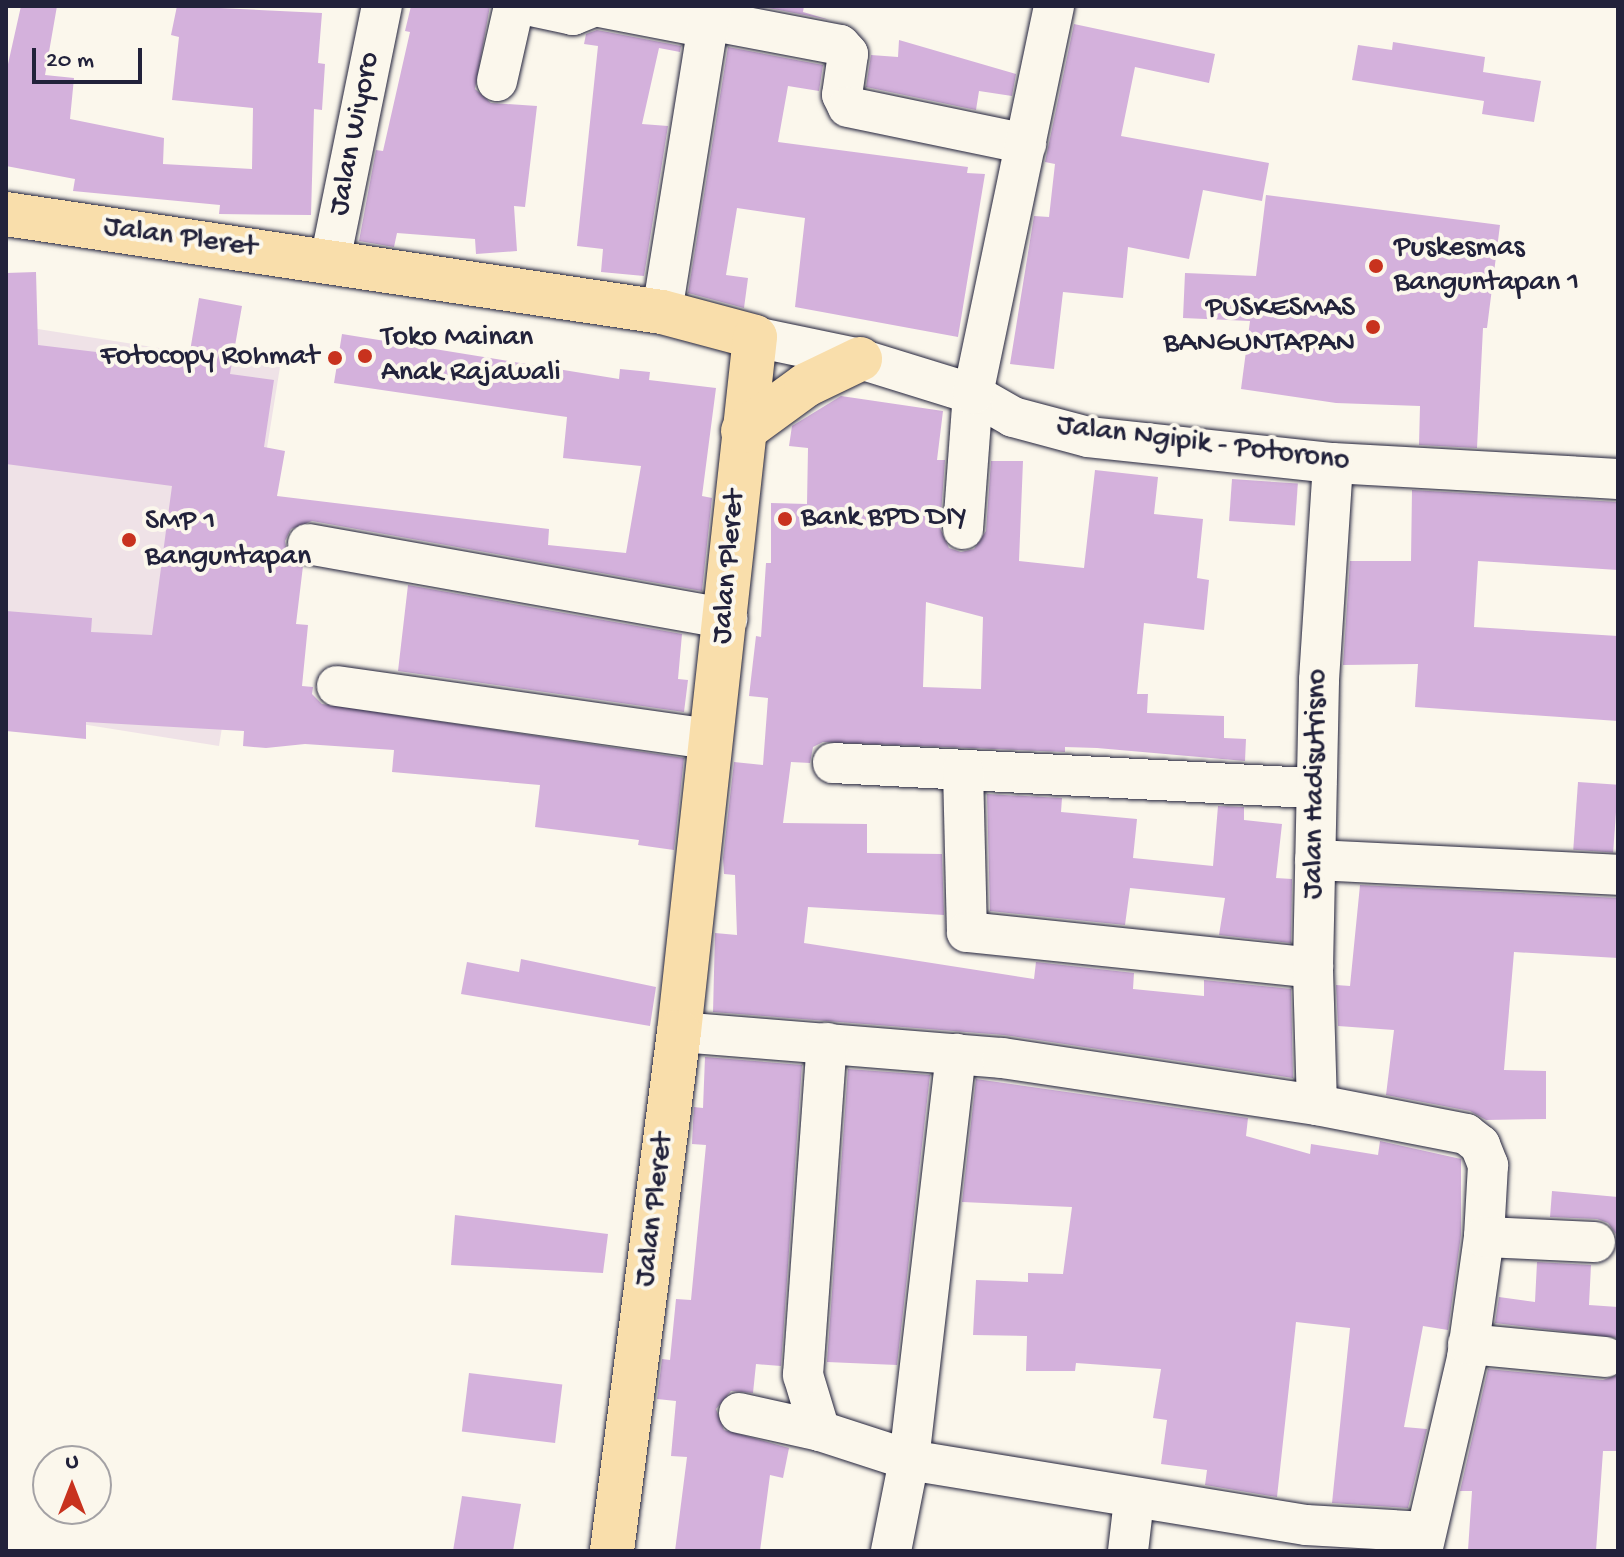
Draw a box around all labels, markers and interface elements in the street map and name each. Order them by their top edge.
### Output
scale bar [36,32,146,82]
text: 20 m [46,47,94,76]
street label: Jalan Wiyoro [323,49,389,219]
street label: Jalan Pleret [101,210,259,268]
place label: Puskesmas Banguntapan 1 [1394,231,1579,302]
marker: Puskesmas Banguntapan 1 [1365,255,1387,277]
place label: PUSKESMAS BANGUNTAPAN [1163,292,1355,362]
marker: PUSKESMAS BANGUNTAPAN [1362,316,1384,338]
place label: Toko Mainan Anak Rajawali [381,321,561,392]
place label: Fotocopy Rohmat [100,340,319,376]
marker: Toko Mainan Anak Rajawali [356,347,374,365]
marker: Fotocopy Rohmat [326,349,344,367]
street label: Jalan Ngipik - Potorono [1055,409,1351,481]
street label: Jalan Pleret [705,489,755,645]
place label: Bank BPD DIY [801,501,967,537]
place label: SMP 1 Banguntapan [145,505,311,576]
marker: Bank BPD DIY [776,510,794,528]
marker: SMP 1 Banguntapan [120,531,138,549]
street label: Jalan Hadisutrisno [1297,669,1337,899]
street label: Jalan Pleret [629,1131,683,1289]
north arrow [32,1445,112,1525]
text: U [66,1450,78,1476]

